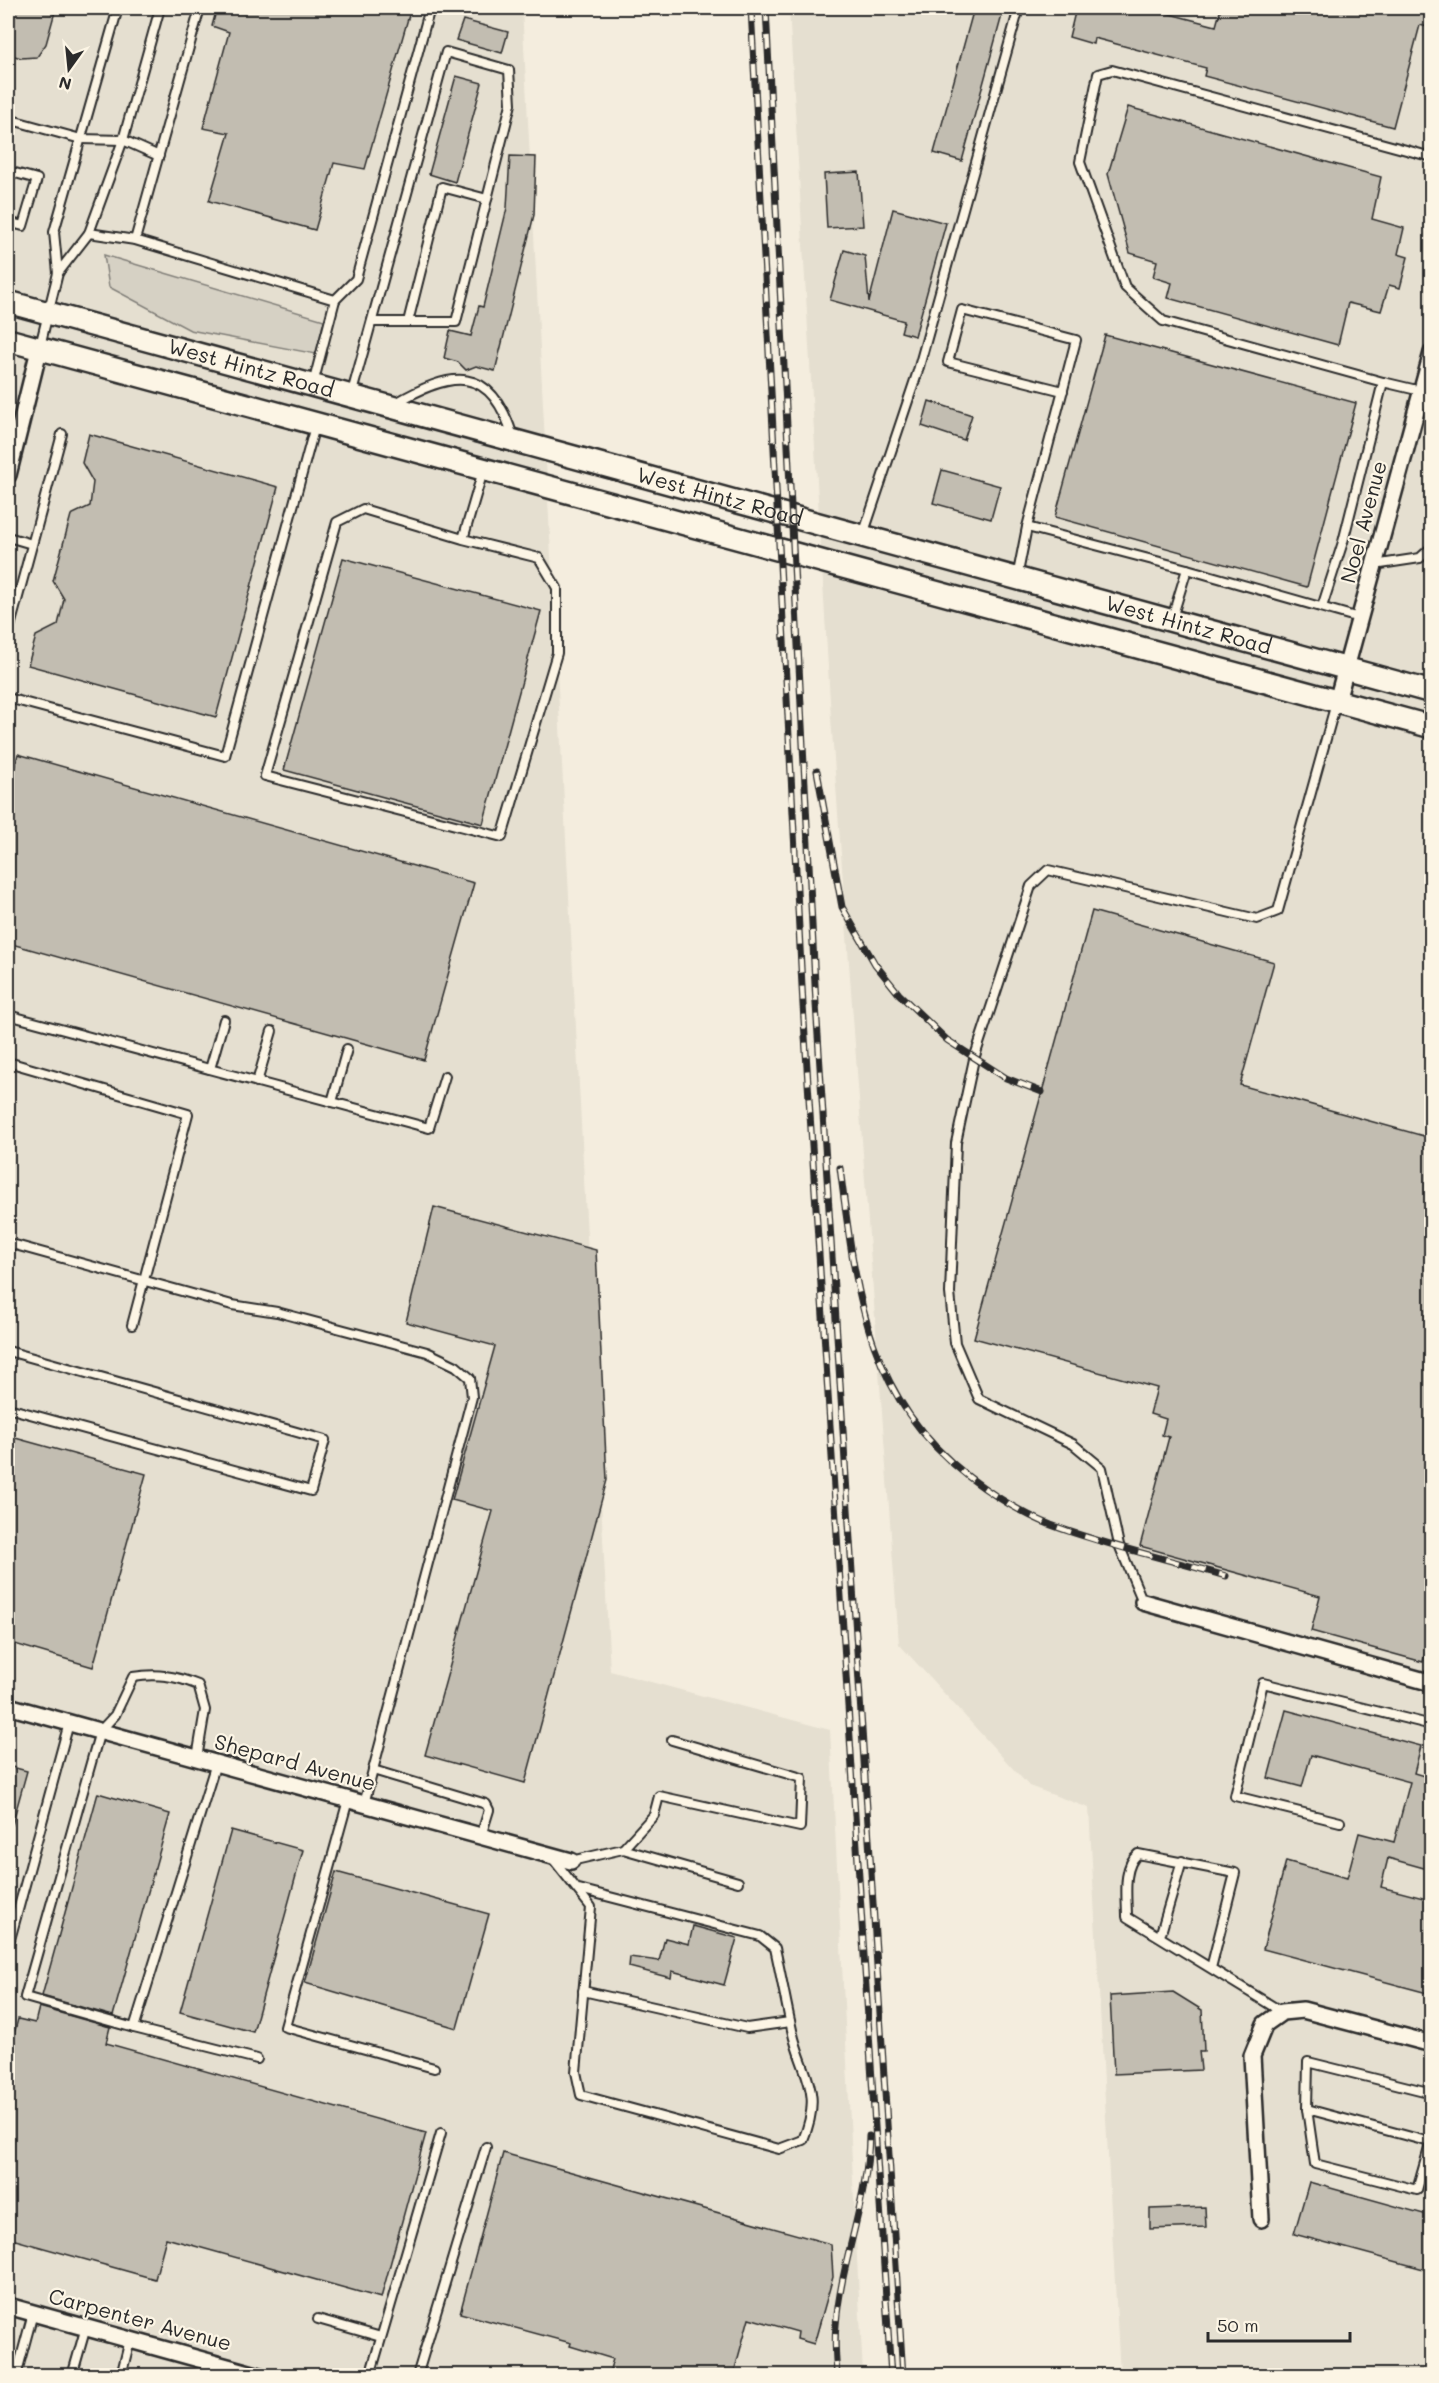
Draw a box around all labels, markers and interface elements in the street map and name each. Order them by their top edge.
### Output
north arrow [39,39,99,99]
text: N [56,72,74,96]
street label: West Hintz Road [166,332,337,403]
street label: Noel Avenue [1333,457,1392,586]
street label: West Hintz Road [634,460,806,531]
street label: West Hintz Road [1103,588,1275,659]
street label: Shepard Avenue [212,1727,379,1796]
street label: Carpenter Avenue [46,2281,235,2356]
scale bar [1208,2305,1350,2343]
text: 50 m [1217,2313,1259,2337]

